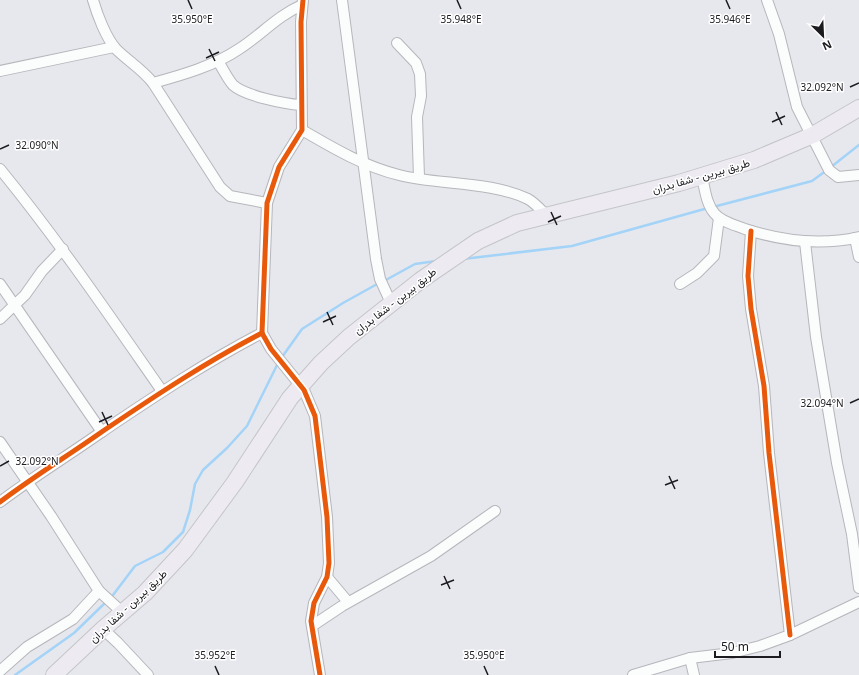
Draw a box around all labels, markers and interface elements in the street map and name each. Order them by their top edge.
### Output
text: 35.950°E [171,12,213,26]
text: 35.948°E [440,12,482,26]
text: 35.946°E [709,12,751,26]
north arrow [803,16,843,56]
text: N [820,37,834,54]
text: 32.092°N [800,80,844,94]
text: 32.090°N [15,138,59,152]
street label: طريق بيرين - شفا بدران [650,154,751,197]
street label: طريق بيرين - شفا بدران [350,264,439,338]
text: 32.094°N [800,396,844,410]
text: 32.092°N [15,454,59,468]
street label: طريق بيرين - شفا بدران [86,566,170,646]
scale bar [715,633,780,659]
text: 50 m [721,638,749,655]
text: 35.952°E [194,648,236,662]
text: 35.950°E [463,648,505,662]

